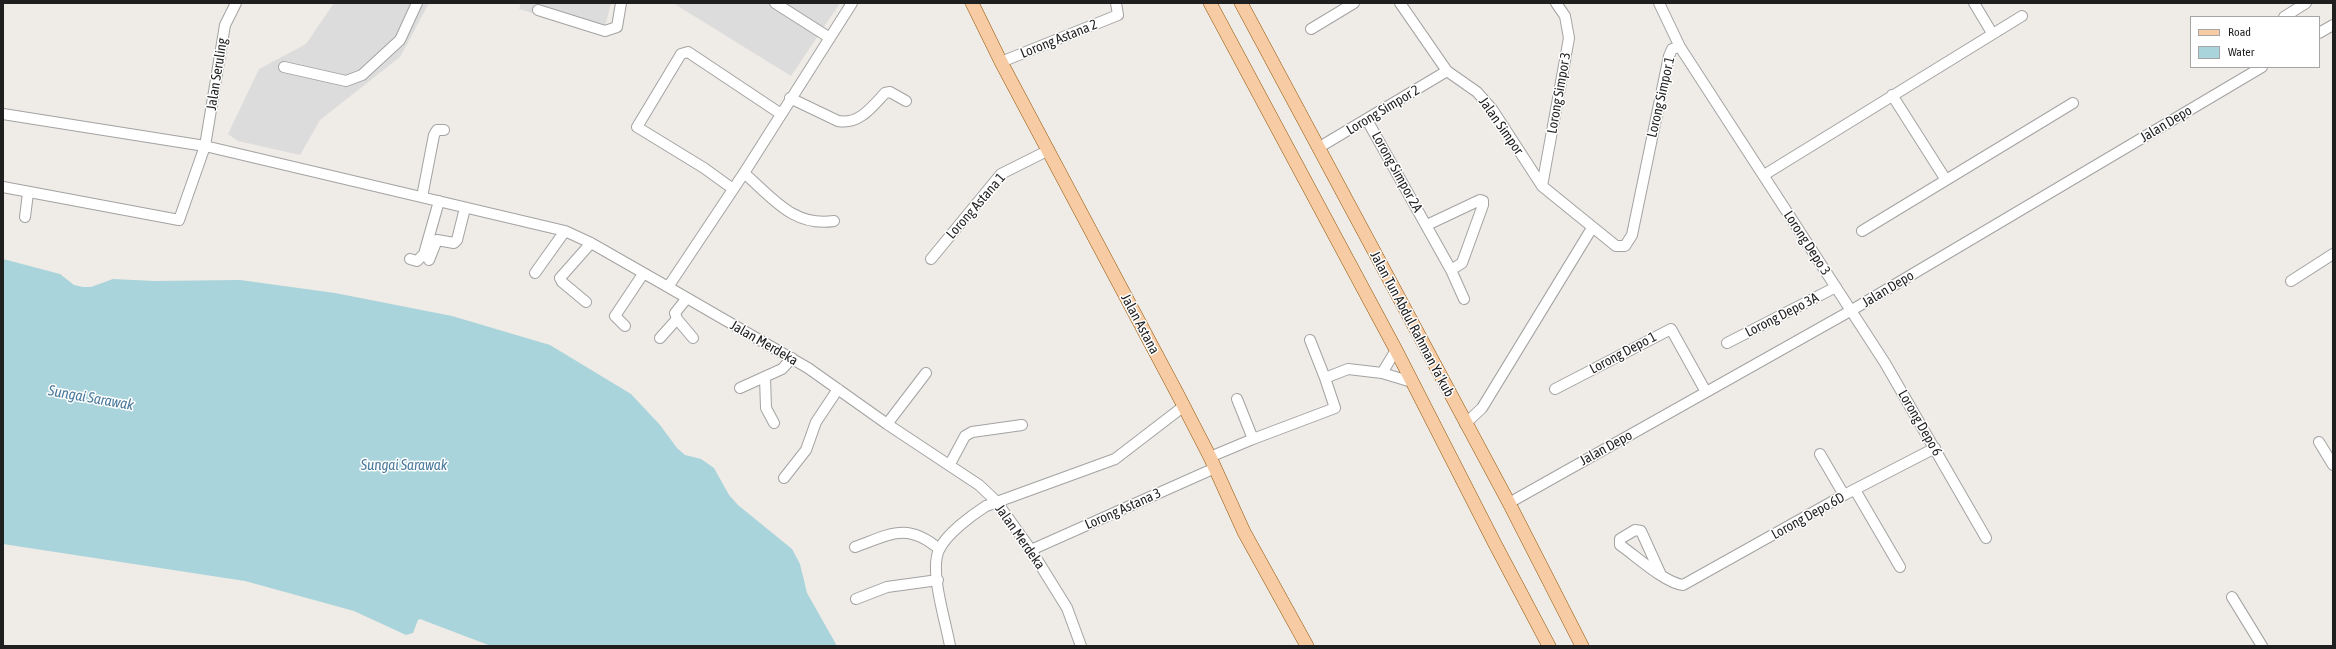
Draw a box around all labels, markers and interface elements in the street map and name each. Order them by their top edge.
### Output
street label: Lorong Astana 2 [1018,16,1100,62]
legend [2190,16,2320,68]
text: Road [2228,25,2251,39]
street label: Jalan Seruling [203,37,231,111]
text: Water [2228,45,2254,59]
street label: Lorong Simpor 3 [1544,51,1574,135]
street label: Lorong Simpor 1 [1644,55,1678,139]
street label: Lorong Simpor 2 [1343,82,1423,138]
street label: Jalan Simpor [1475,94,1527,158]
street label: Jalan Depo [2137,102,2195,146]
street label: Lorong Simpor 2A [1368,129,1426,215]
street label: Lorong Astana 1 [943,170,1009,242]
street label: Lorong Depo 3 [1780,208,1834,278]
street label: Jalan Tun Abdul Rahman Ya'kub [1366,248,1458,400]
street label: Jalan Depo [1859,267,1917,311]
street label: Lorong Depo 3A [1742,289,1822,341]
street label: Jalan Astana [1117,291,1163,357]
street label: Jalan Merdeka [727,317,801,369]
street label: Lorong Depo 1 [1587,328,1659,378]
water label: Sungai Sarawak [47,382,135,414]
street label: Lorong Depo 6 [1894,387,1946,459]
street label: Jalan Depo [1577,427,1635,469]
water label: Sungai Sarawak [361,456,447,474]
street label: Lorong Astana 3 [1082,485,1164,533]
street label: Lorong Depo 6D [1768,489,1848,543]
street label: Jalan Merdeka [991,501,1049,573]

